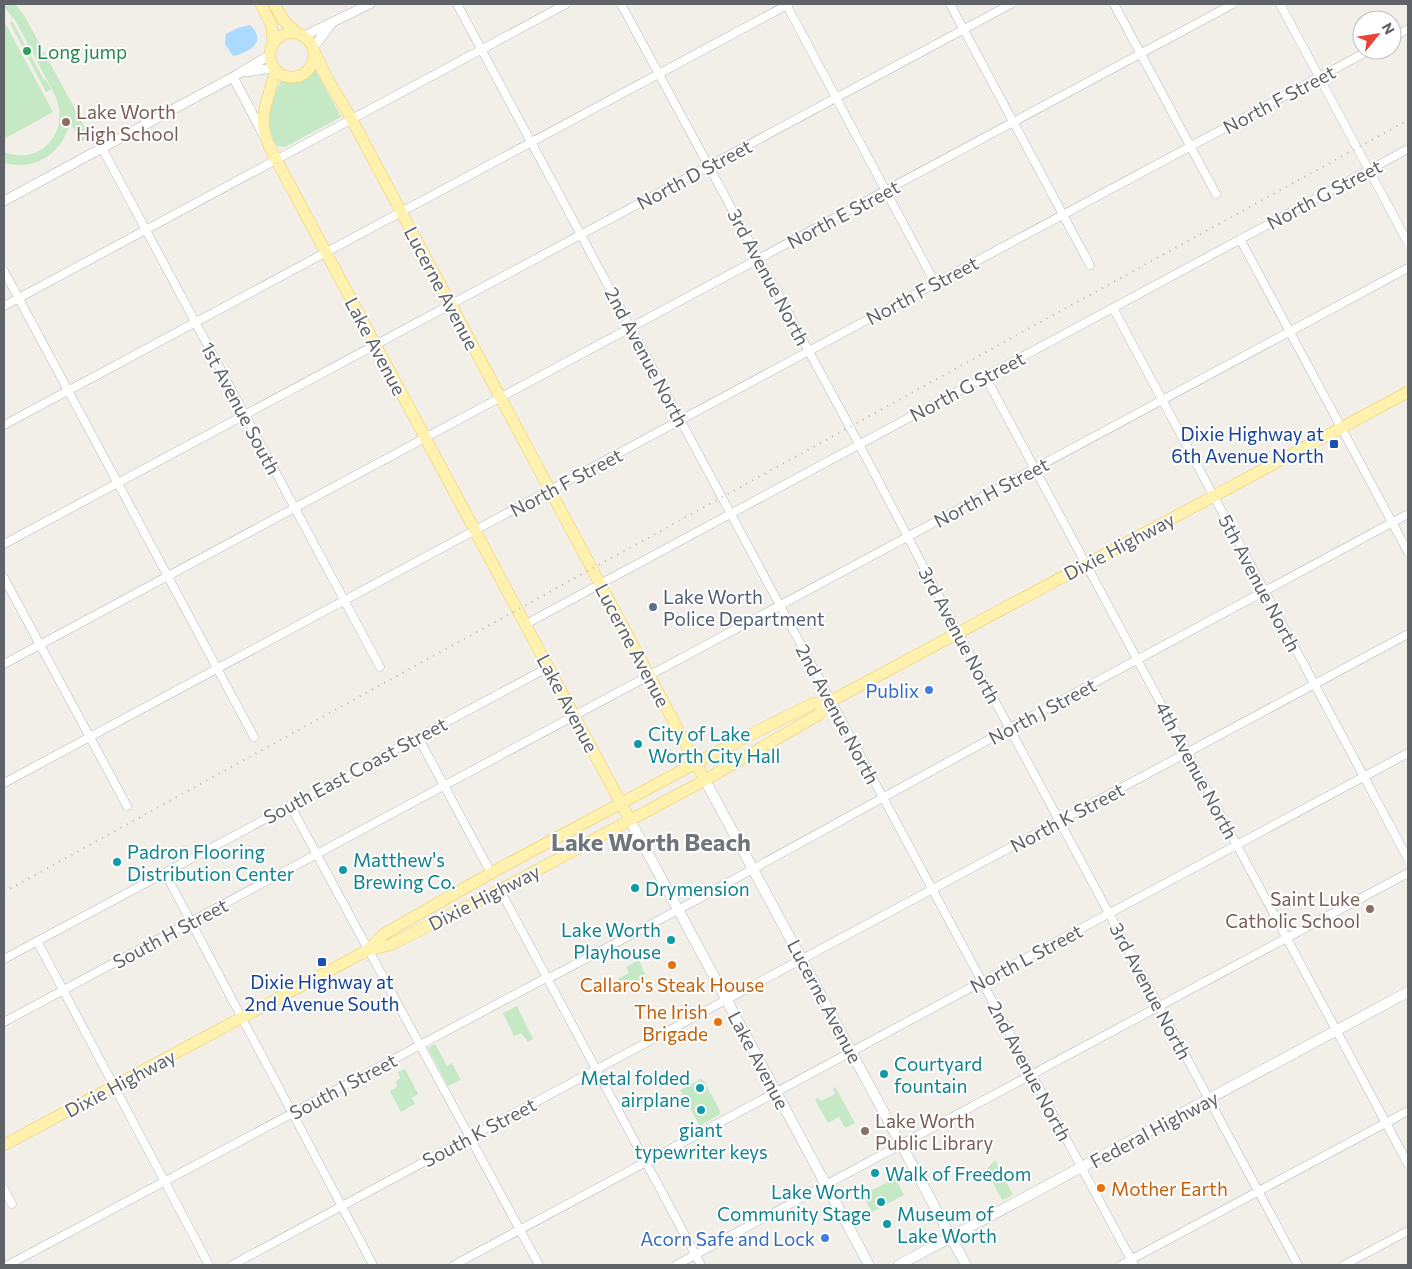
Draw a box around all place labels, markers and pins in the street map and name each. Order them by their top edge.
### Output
place label: Long jump [37,40,127,63]
marker: Long jump [21,45,33,57]
place label: Lake Worth High School [76,100,179,145]
marker: Lake Worth High School [60,116,72,128]
place label: Dixie Highway at 6th Avenue North [1171,422,1324,467]
marker: Dixie Highway at 6th Avenue North [1328,438,1340,450]
place label: Lake Worth Police Department [663,585,825,630]
marker: Lake Worth Police Department [647,601,659,613]
place label: Publix [865,679,919,702]
marker: Publix [923,684,935,696]
place label: City of Lake Worth City Hall [648,722,780,767]
marker: City of Lake Worth City Hall [632,738,644,750]
place label: Padron Flooring Distribution Center [127,840,295,885]
place label: Matthew's Brewing Co. [353,848,456,893]
marker: Padron Flooring Distribution Center [111,856,123,868]
marker: Matthew's Brewing Co. [337,864,349,876]
place label: Drymension [645,877,750,900]
marker: Drymension [629,882,641,894]
place label: Saint Luke Catholic School [1225,887,1360,932]
marker: Saint Luke Catholic School [1364,903,1376,915]
place label: Lake Worth Playhouse [561,918,661,963]
marker: Lake Worth Playhouse [665,934,677,946]
marker: Dixie Highway at 2nd Avenue South [316,956,328,968]
marker: Callaro's Steak House [666,959,678,971]
place label: Dixie Highway at 2nd Avenue South [245,970,399,1015]
place label: Callaro's Steak House [580,973,764,996]
place label: The Irish Brigade [634,1000,708,1045]
marker: The Irish Brigade [712,1016,724,1028]
place label: Courtyard fountain [894,1052,982,1097]
place label: Metal folded airplane [581,1066,690,1111]
marker: Courtyard fountain [878,1068,890,1080]
marker: Metal folded airplane [694,1082,706,1094]
marker: giant typewriter keys [695,1104,707,1116]
place label: Lake Worth Public Library [875,1109,993,1154]
place label: giant typewriter keys [634,1118,768,1163]
marker: Lake Worth Public Library [859,1125,871,1137]
place label: Walk of Freedom [885,1162,1031,1185]
marker: Walk of Freedom [869,1167,881,1179]
place label: Mother Earth [1111,1177,1228,1200]
place label: Lake Worth Community Stage [717,1180,871,1225]
marker: Mother Earth [1095,1182,1107,1194]
marker: Lake Worth Community Stage [875,1196,887,1208]
place label: Museum of Lake Worth [897,1202,997,1247]
marker: Museum of Lake Worth [881,1218,893,1230]
place label: Acorn Safe and Lock [640,1227,815,1250]
marker: Acorn Safe and Lock [819,1232,831,1244]

